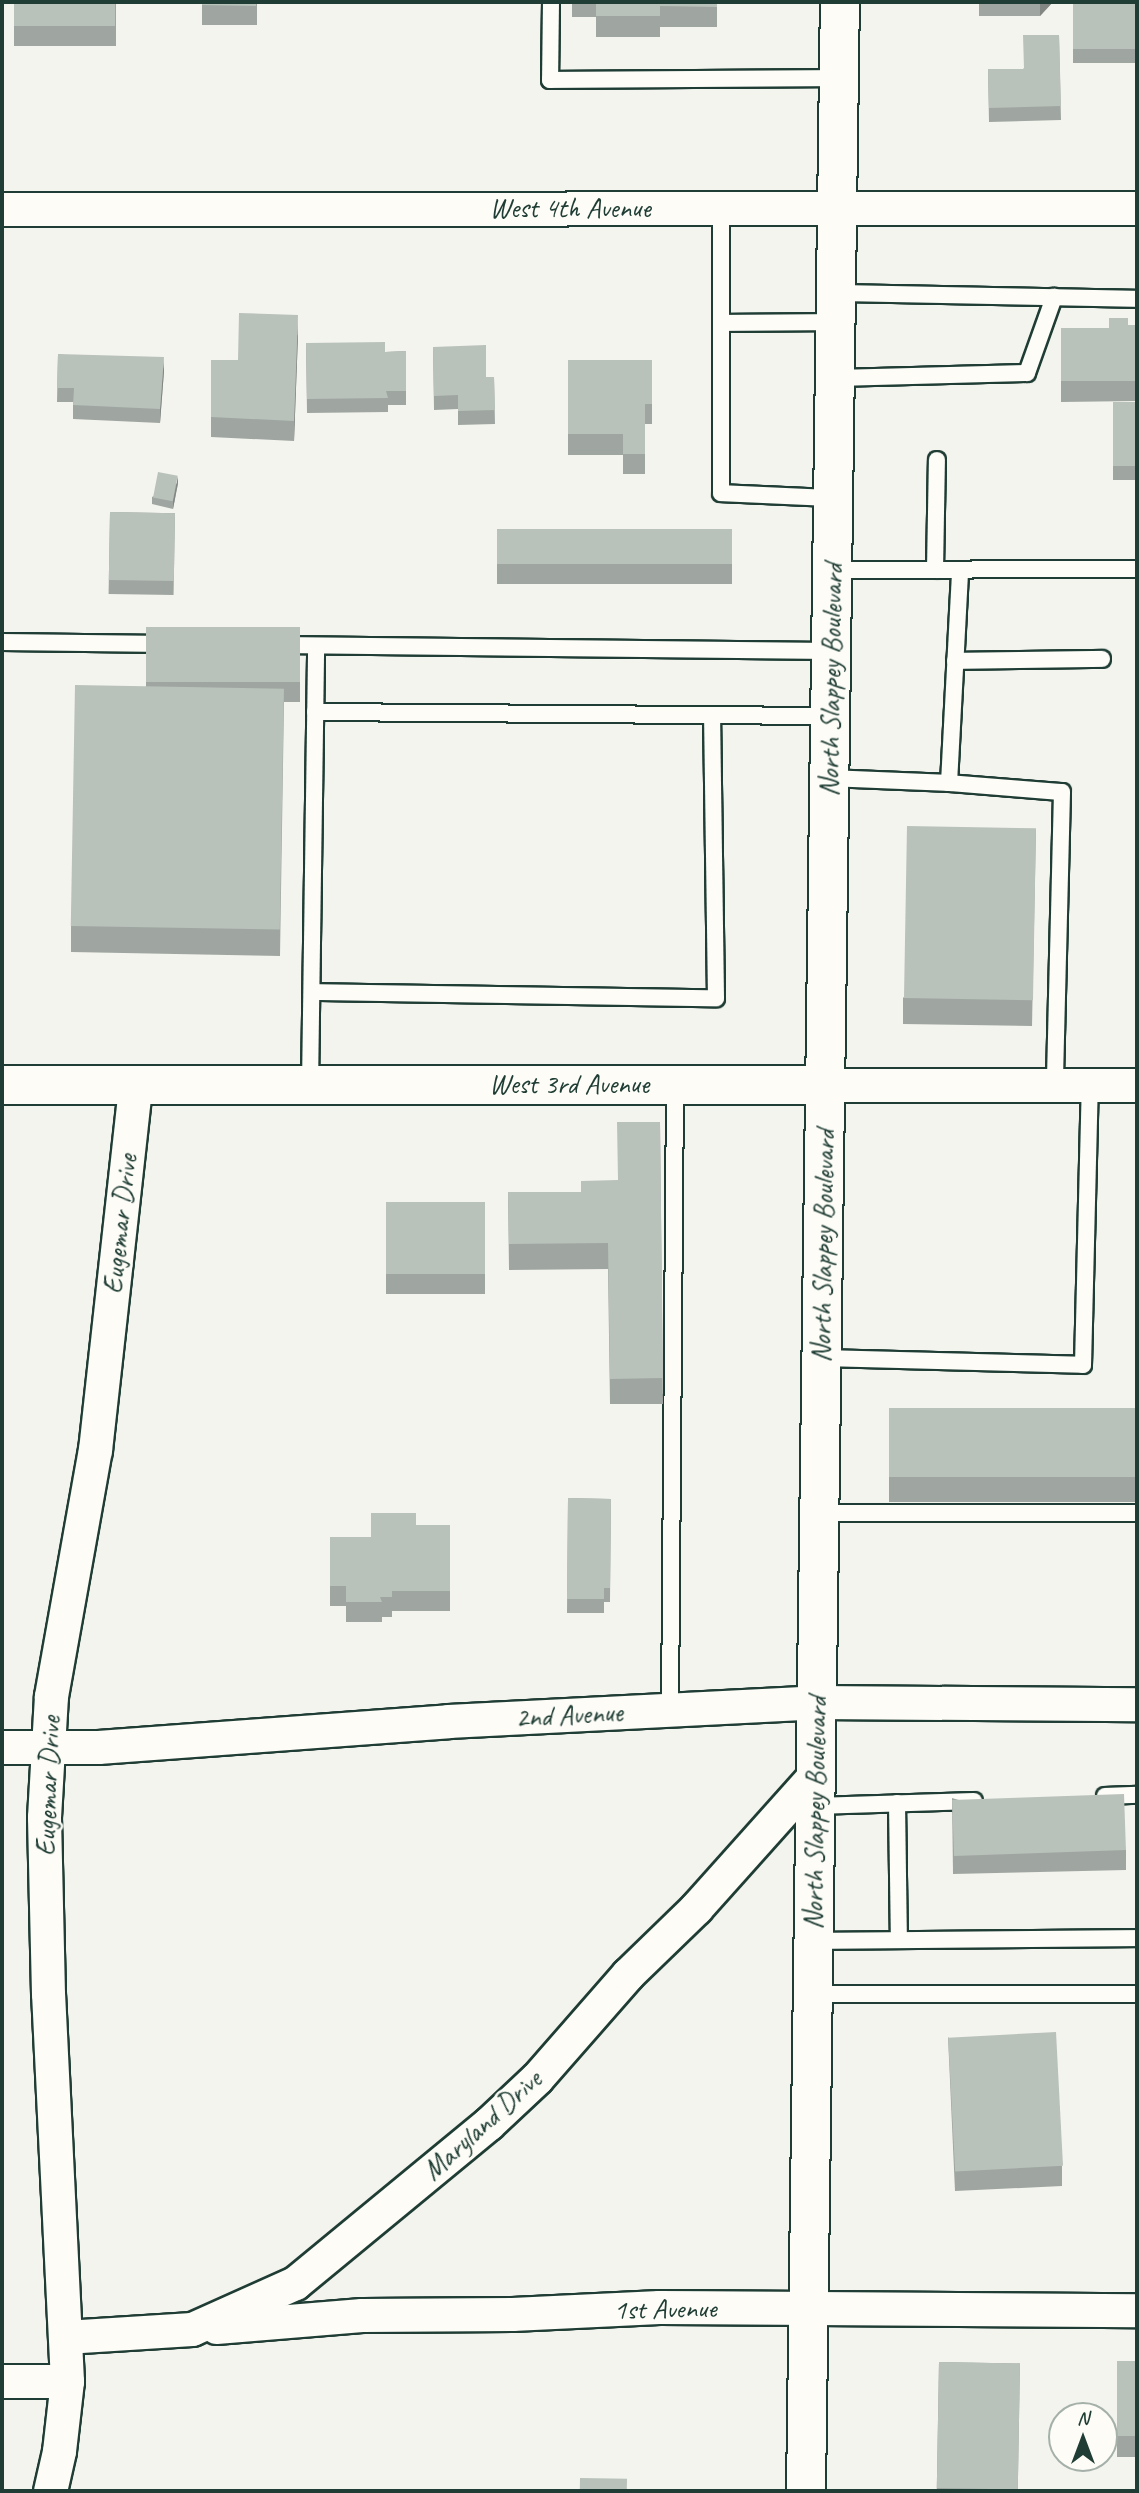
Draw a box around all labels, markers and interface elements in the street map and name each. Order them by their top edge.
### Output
street label: West 4th Avenue [490,191,650,225]
street label: North Slappey Boulevard [812,563,850,797]
street label: West 3rd Avenue [489,1067,649,1101]
street label: North Slappey Boulevard [804,1129,842,1363]
street label: Eugemar Drive [96,1153,144,1295]
street label: 2nd Avenue [515,1695,623,1735]
street label: North Slappey Boulevard [796,1696,834,1930]
street label: Eugemar Drive [29,1715,67,1857]
street label: Maryland Drive [416,2063,548,2187]
street label: 1st Avenue [613,2291,717,2327]
north arrow [1048,2402,1118,2472]
text: N [1077,2406,1089,2430]

